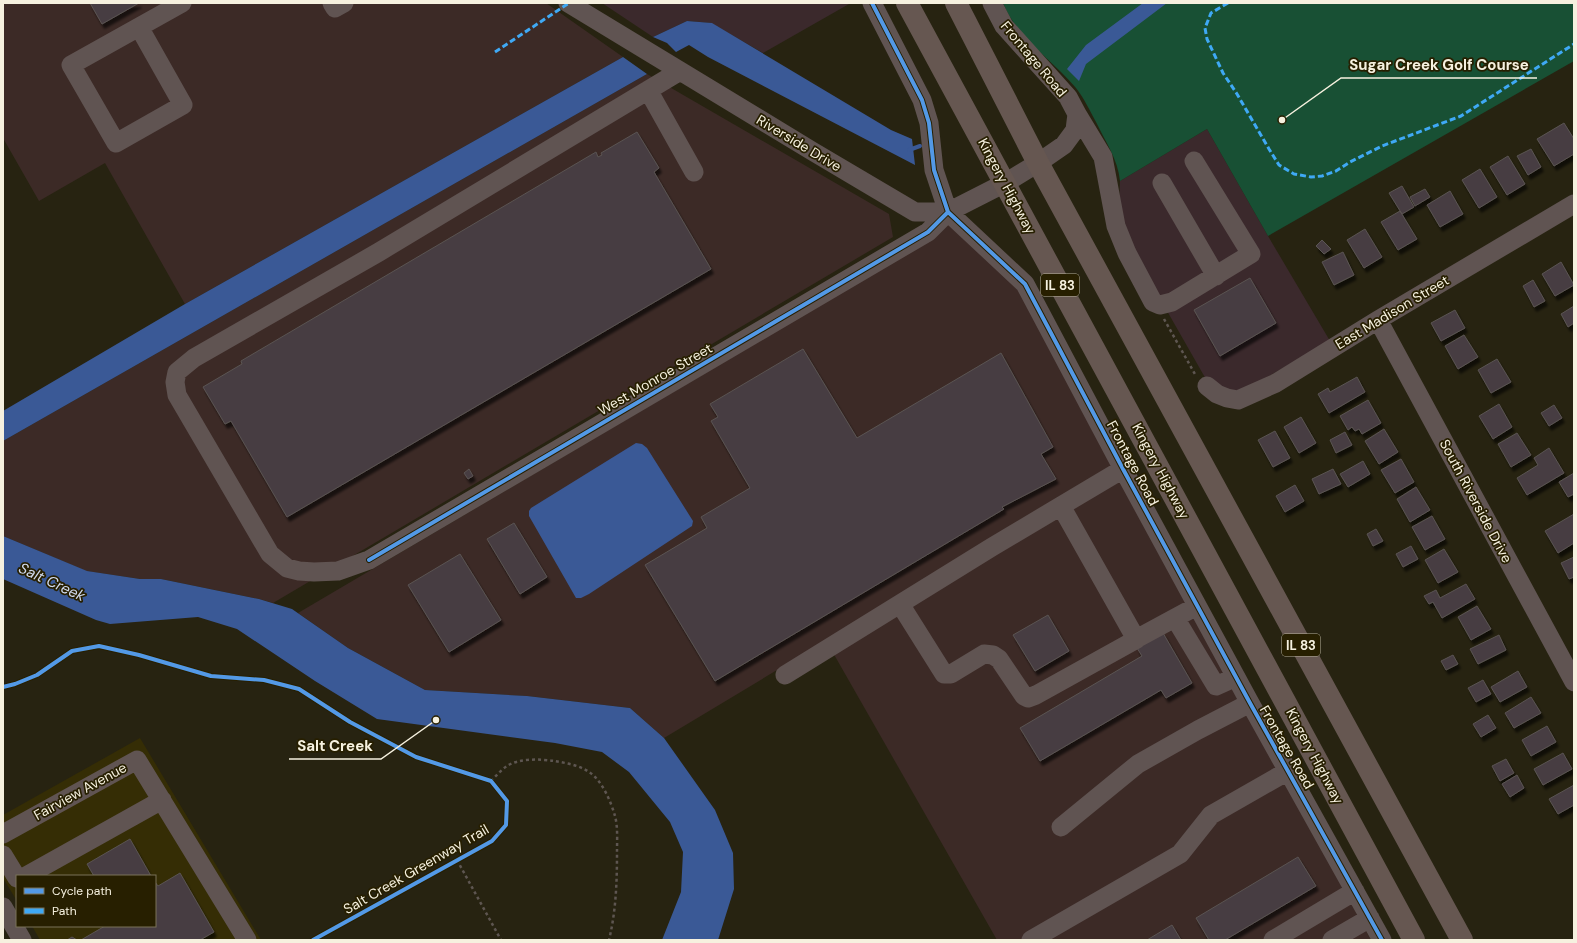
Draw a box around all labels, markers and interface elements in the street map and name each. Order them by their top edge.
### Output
street label: Frontage Road [997,17,1071,101]
callout: Sugar Creek Golf Course [1341,51,1537,78]
text: Sugar Creek Golf Course [1349,55,1529,75]
street label: Riverside Drive [753,111,845,175]
street label: Kingery Highway [974,135,1040,237]
street label: East Madison Street [1332,271,1452,353]
road number: IL 83 [1041,274,1079,296]
street label: West Monroe Street [594,339,716,419]
street label: Frontage Road [1103,417,1163,509]
street label: Kingery Highway [1128,420,1194,522]
street label: South Riverside Drive [1436,436,1516,566]
water label: Salt Creek [15,558,89,606]
road number: IL 83 [1282,634,1320,656]
street label: Frontage Road [1256,702,1318,792]
street label: Kingery Highway [1282,705,1348,807]
callout: Salt Creek [289,732,381,759]
text: Salt Creek [297,736,373,756]
street label: Fairview Avenue [30,758,130,824]
street label: Salt Creek Greenway Trail [340,820,492,918]
legend [16,875,156,927]
text: Cycle path [52,883,112,899]
text: Path [52,903,77,919]

